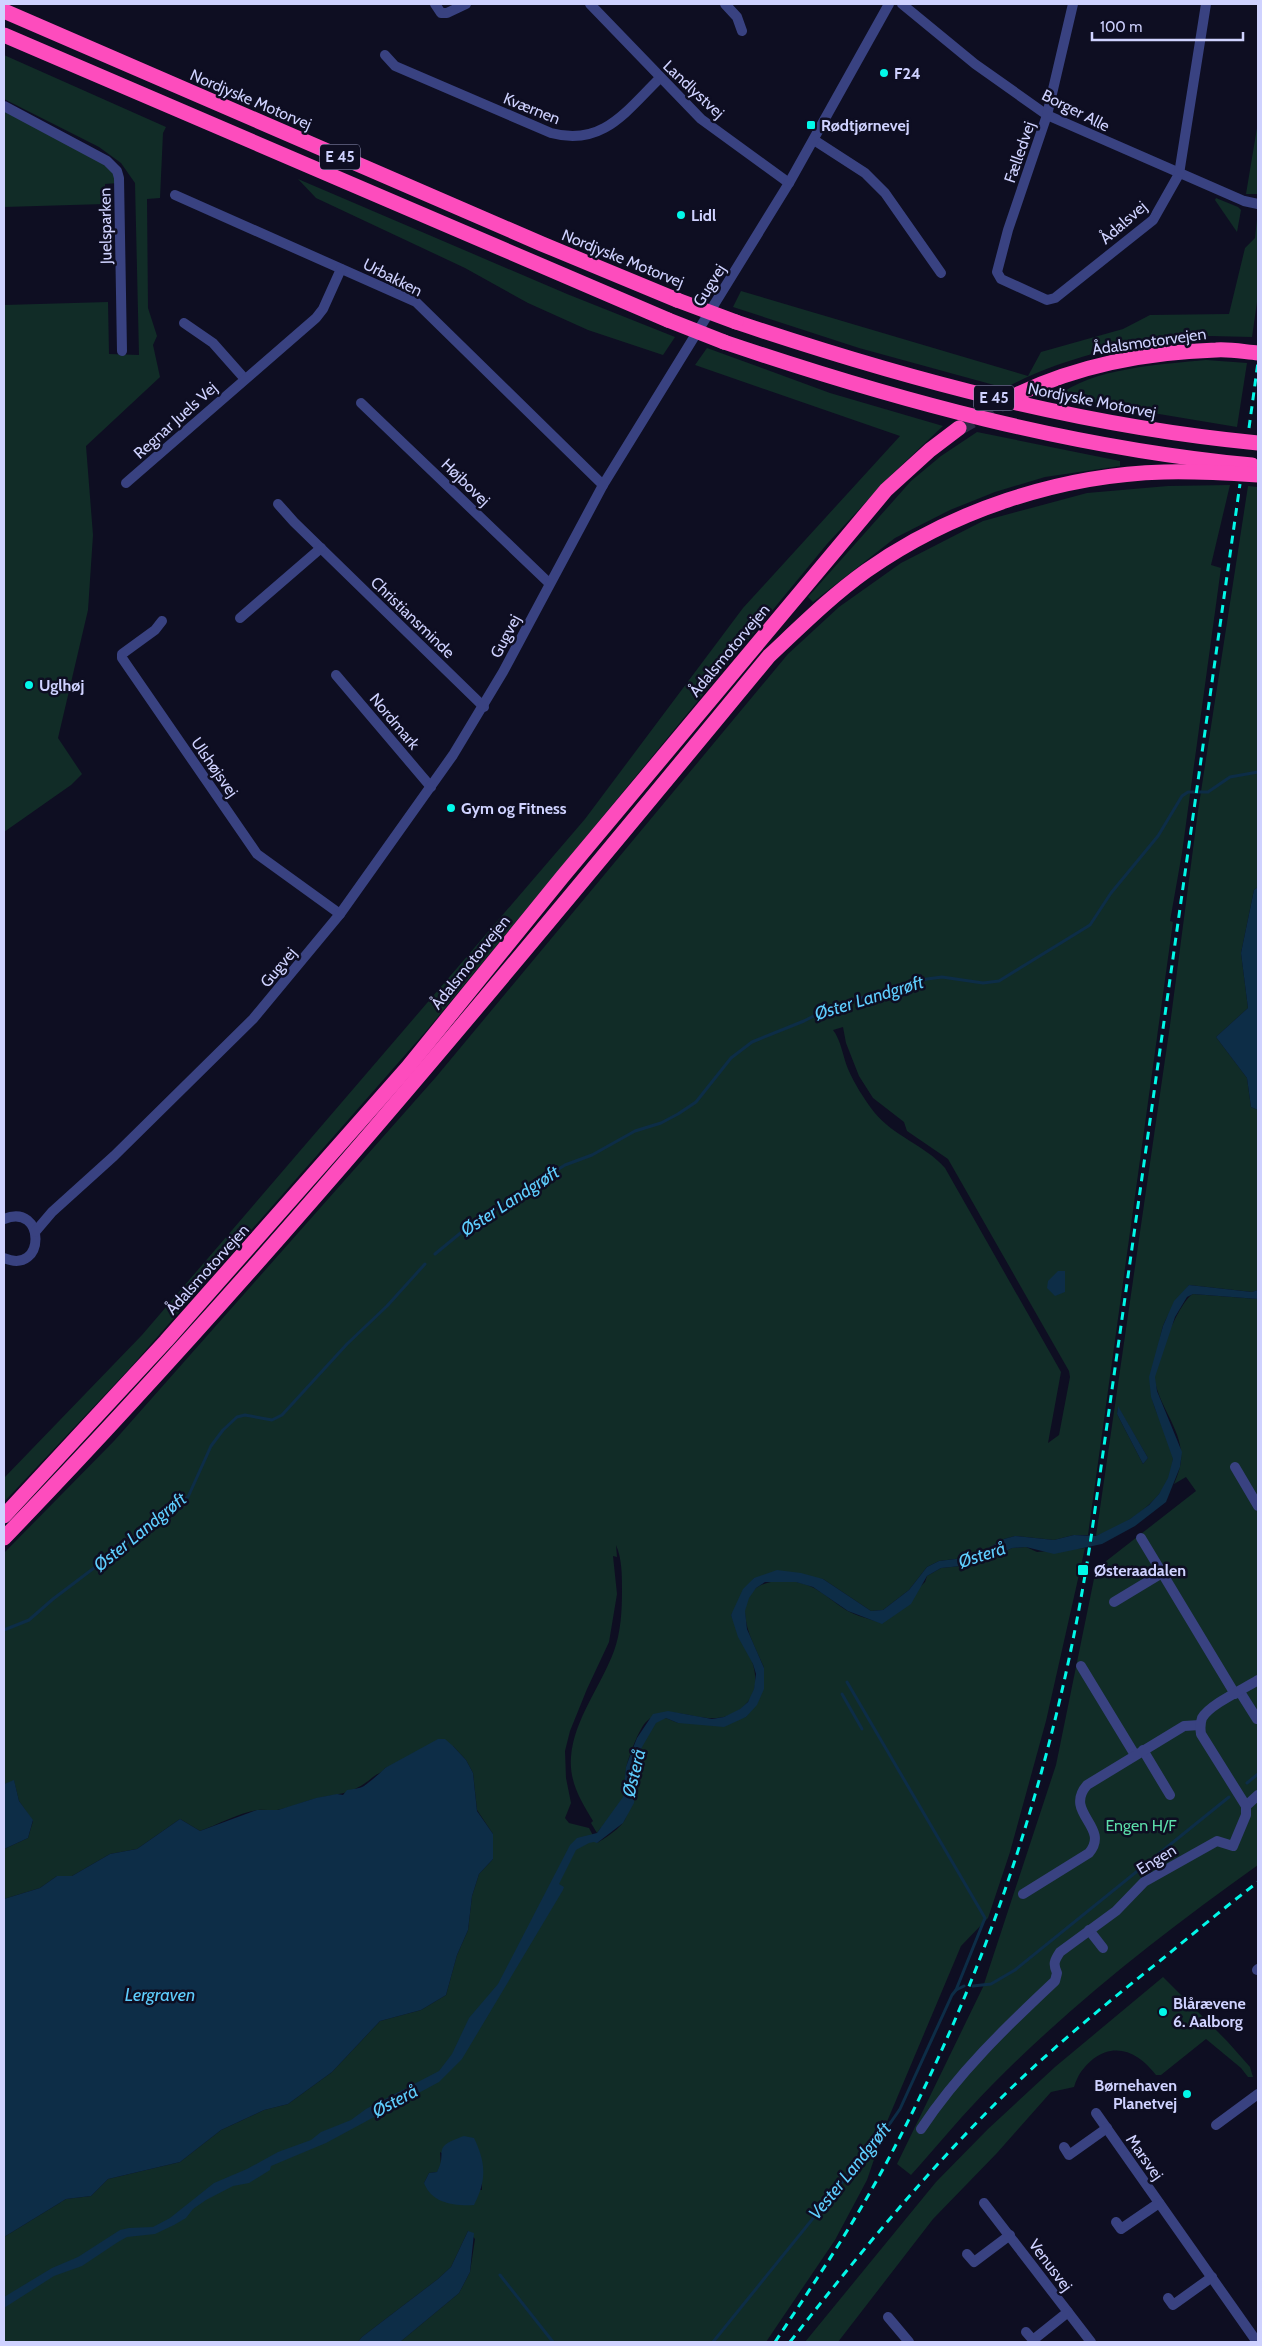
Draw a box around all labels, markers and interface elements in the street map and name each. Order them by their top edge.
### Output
scale bar [1092,10,1243,42]
text: 100 m [1100,18,1142,36]
street label: Landlystvej [659,56,728,122]
place label: F24 [894,64,921,83]
street label: Nordjyske Motorvej [187,65,314,134]
marker: F24 [878,67,890,79]
street label: Borger Alle [1039,85,1113,136]
street label: Kværnen [501,88,563,128]
place label: Rødtjørnevej [821,116,910,135]
marker: Rødtjørnevej [805,119,817,131]
street label: Fælledvej [1000,119,1039,185]
road number: E 45 [320,144,360,170]
street label: Juelsparken [95,188,116,265]
street label: Ådalsvej [1096,197,1151,248]
place label: Lidl [691,206,716,225]
marker: Lidl [675,209,687,221]
street label: Nordjyske Motorvej [559,225,687,292]
street label: Urbakken [360,254,426,300]
street label: Gugvej [689,261,730,310]
street label: Ådalsmotorvejen [1091,324,1207,359]
street label: Regnar Juels Vej [130,378,221,463]
street label: Nordjyske Motorvej [1026,379,1158,422]
road number: E 45 [974,386,1014,410]
street label: Højbovej [437,455,494,510]
street label: Christiansminde [367,573,458,662]
street label: Ådalsmotorvejen [685,600,774,700]
street label: Gugvej [486,611,525,661]
place label: Uglhøj [39,676,84,695]
marker: Uglhøj [23,679,35,691]
street label: Nordmark [366,689,424,754]
street label: Ulshøjsvej [187,734,242,801]
place label: Gym og Fitness [461,799,567,818]
marker: Gym og Fitness [445,802,457,814]
street label: Ådalsmotorvejen [427,912,514,1013]
street label: Gugvej [256,943,301,991]
water label: Øster Landgrøft [812,971,927,1025]
water label: Øster Landgrøft [457,1161,564,1241]
street label: Ådalsmotorvejen [162,1220,253,1318]
water label: Øster Landgrøft [89,1488,191,1576]
water label: Østerå [956,1537,1008,1573]
place label: Østeraadalen [1094,1561,1186,1580]
marker: Østeraadalen [1076,1563,1090,1577]
water label: Østerå [617,1747,651,1799]
park label: Engen H/F [1105,1816,1177,1835]
street label: Engen [1133,1840,1180,1879]
water label: Lergraven [125,1984,195,2006]
place label: Blårævene 6. Aalborg [1173,1994,1246,2031]
marker: Blårævene 6. Aalborg [1157,2006,1169,2018]
place label: Børnehaven Planetvej [1094,2076,1177,2113]
water label: Østerå [368,2080,422,2122]
marker: Børnehaven Planetvej [1181,2088,1193,2100]
water label: Vester Landgrøft [804,2118,896,2224]
street label: Marsvej [1122,2131,1167,2184]
street label: Venusvej [1025,2236,1076,2295]

